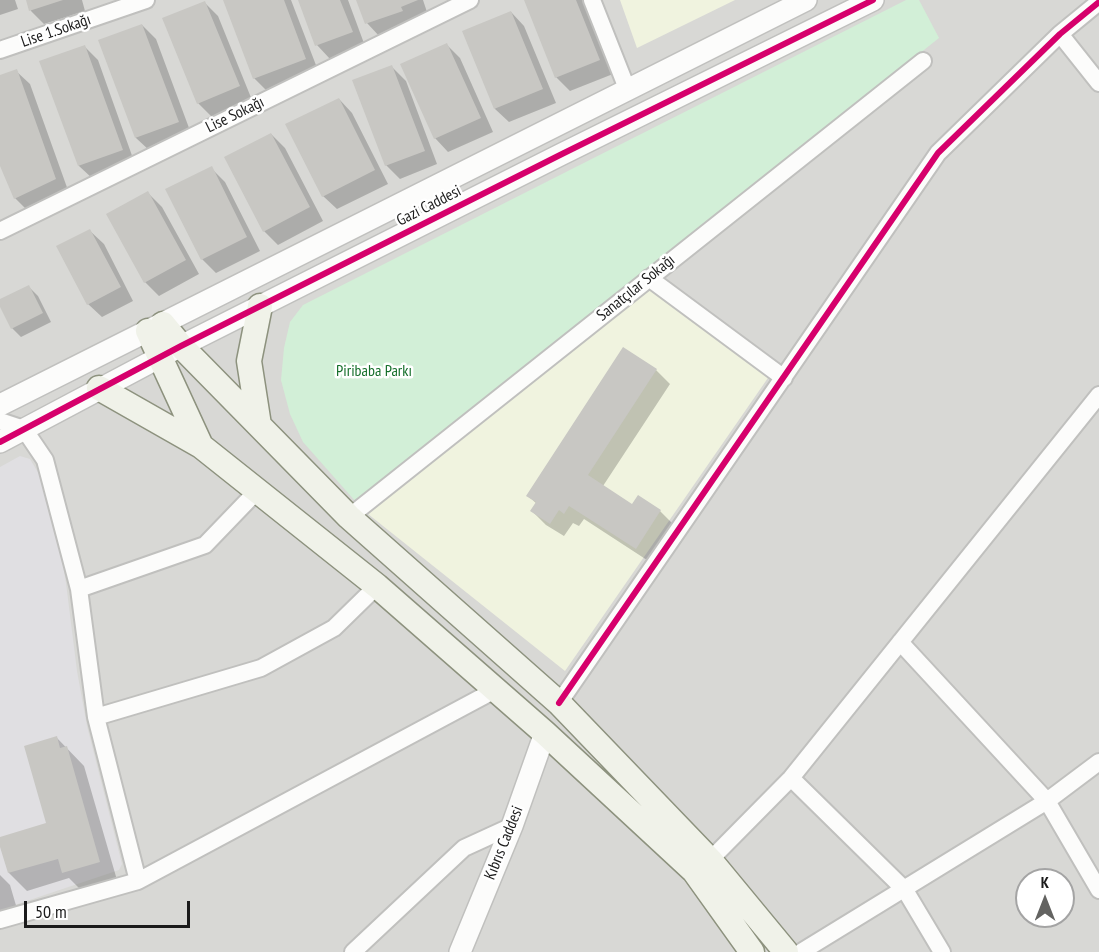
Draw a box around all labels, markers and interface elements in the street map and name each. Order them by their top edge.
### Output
street label: Lise 1.Sokağı [19,10,93,52]
street label: Lise Sokağı [203,93,267,137]
street label: Gazi Caddesi [394,182,464,230]
street label: Sanatçılar Sokağı [593,251,679,325]
park label: Piribaba Parkı [336,361,412,381]
street label: Kıbrıs Caddesi [481,803,527,883]
north arrow [1015,868,1075,928]
text: K [1041,872,1049,892]
scale bar [27,889,194,927]
text: 50 m [35,900,67,923]

